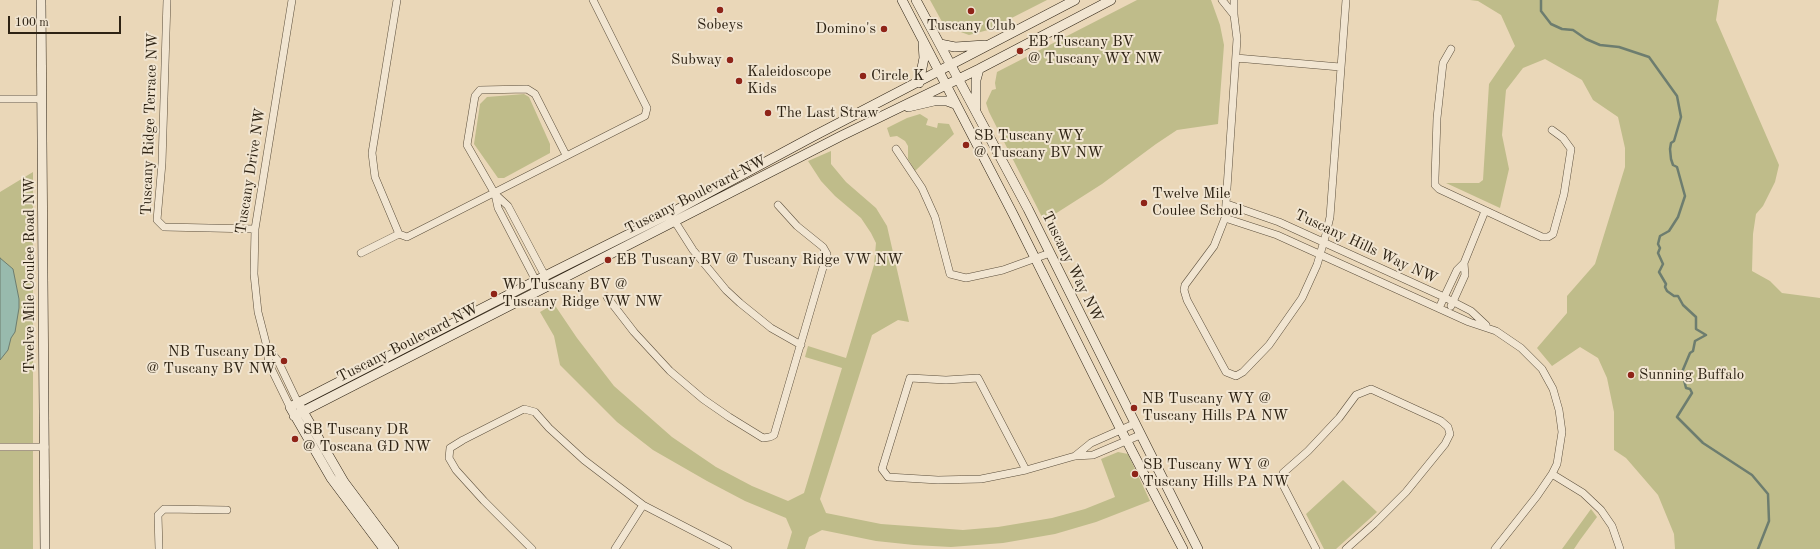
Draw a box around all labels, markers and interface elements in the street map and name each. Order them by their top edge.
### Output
marker: Sobeys [715,5,725,15]
marker: Tuscany Club [966,6,976,16]
scale bar [10,8,123,34]
place label: Sobeys [697,16,743,34]
text: 100 m [15,17,49,29]
place label: Tuscany Club [926,17,1016,35]
place label: Domino's [815,20,876,38]
marker: Domino's [879,24,889,34]
street label: Tuscany Ridge Terrace NW [138,32,162,216]
place label: EB Tuscany BV @ Tuscany WY NW [1028,33,1163,68]
marker: EB Tuscany BV @ Tuscany WY NW [1015,46,1025,56]
place label: Subway [671,51,722,69]
marker: Subway [725,55,735,65]
place label: Kaleidoscope Kids [747,63,831,98]
place label: Circle K [871,67,924,85]
marker: Circle K [858,71,868,81]
marker: Kaleidoscope Kids [734,76,744,86]
place label: The Last Straw [776,104,879,122]
street label: Tuscany Drive NW [232,107,270,235]
marker: The Last Straw [763,108,773,118]
place label: SB Tuscany WY @ Tuscany BV NW [974,127,1103,162]
marker: SB Tuscany WY @ Tuscany BV NW [961,140,971,150]
street label: Tuscany Boulevard NW [622,151,770,239]
street label: Twelve Mile Coulee Road NW [21,177,39,373]
place label: Twelve Mile Coulee School [1152,185,1242,220]
marker: Twelve Mile Coulee School [1139,198,1149,208]
street label: Tuscany Hills Way NW [1292,206,1440,288]
street label: Tuscany Way NW [1037,209,1107,325]
place label: EB Tuscany BV @ Tuscany Ridge VW NW [616,251,903,269]
marker: EB Tuscany BV @ Tuscany Ridge VW NW [603,255,613,265]
place label: Wb Tuscany BV @ Tuscany Ridge VW NW [502,276,663,311]
marker: Wb Tuscany BV @ Tuscany Ridge VW NW [489,289,499,299]
street label: Tuscany Boulevard NW [334,299,482,387]
place label: NB Tuscany DR @ Tuscany BV NW [147,343,276,378]
marker: NB Tuscany DR @ Tuscany BV NW [279,356,289,366]
place label: Sunning Buffalo [1639,366,1744,384]
marker: Sunning Buffalo [1626,370,1636,380]
place label: NB Tuscany WY @ Tuscany Hills PA NW [1142,390,1288,425]
marker: NB Tuscany WY @ Tuscany Hills PA NW [1129,403,1139,413]
place label: SB Tuscany DR @ Toscana GD NW [303,421,431,456]
marker: SB Tuscany DR @ Toscana GD NW [290,434,300,444]
place label: SB Tuscany WY @ Tuscany Hills PA NW [1143,456,1289,491]
marker: SB Tuscany WY @ Tuscany Hills PA NW [1130,469,1140,479]

